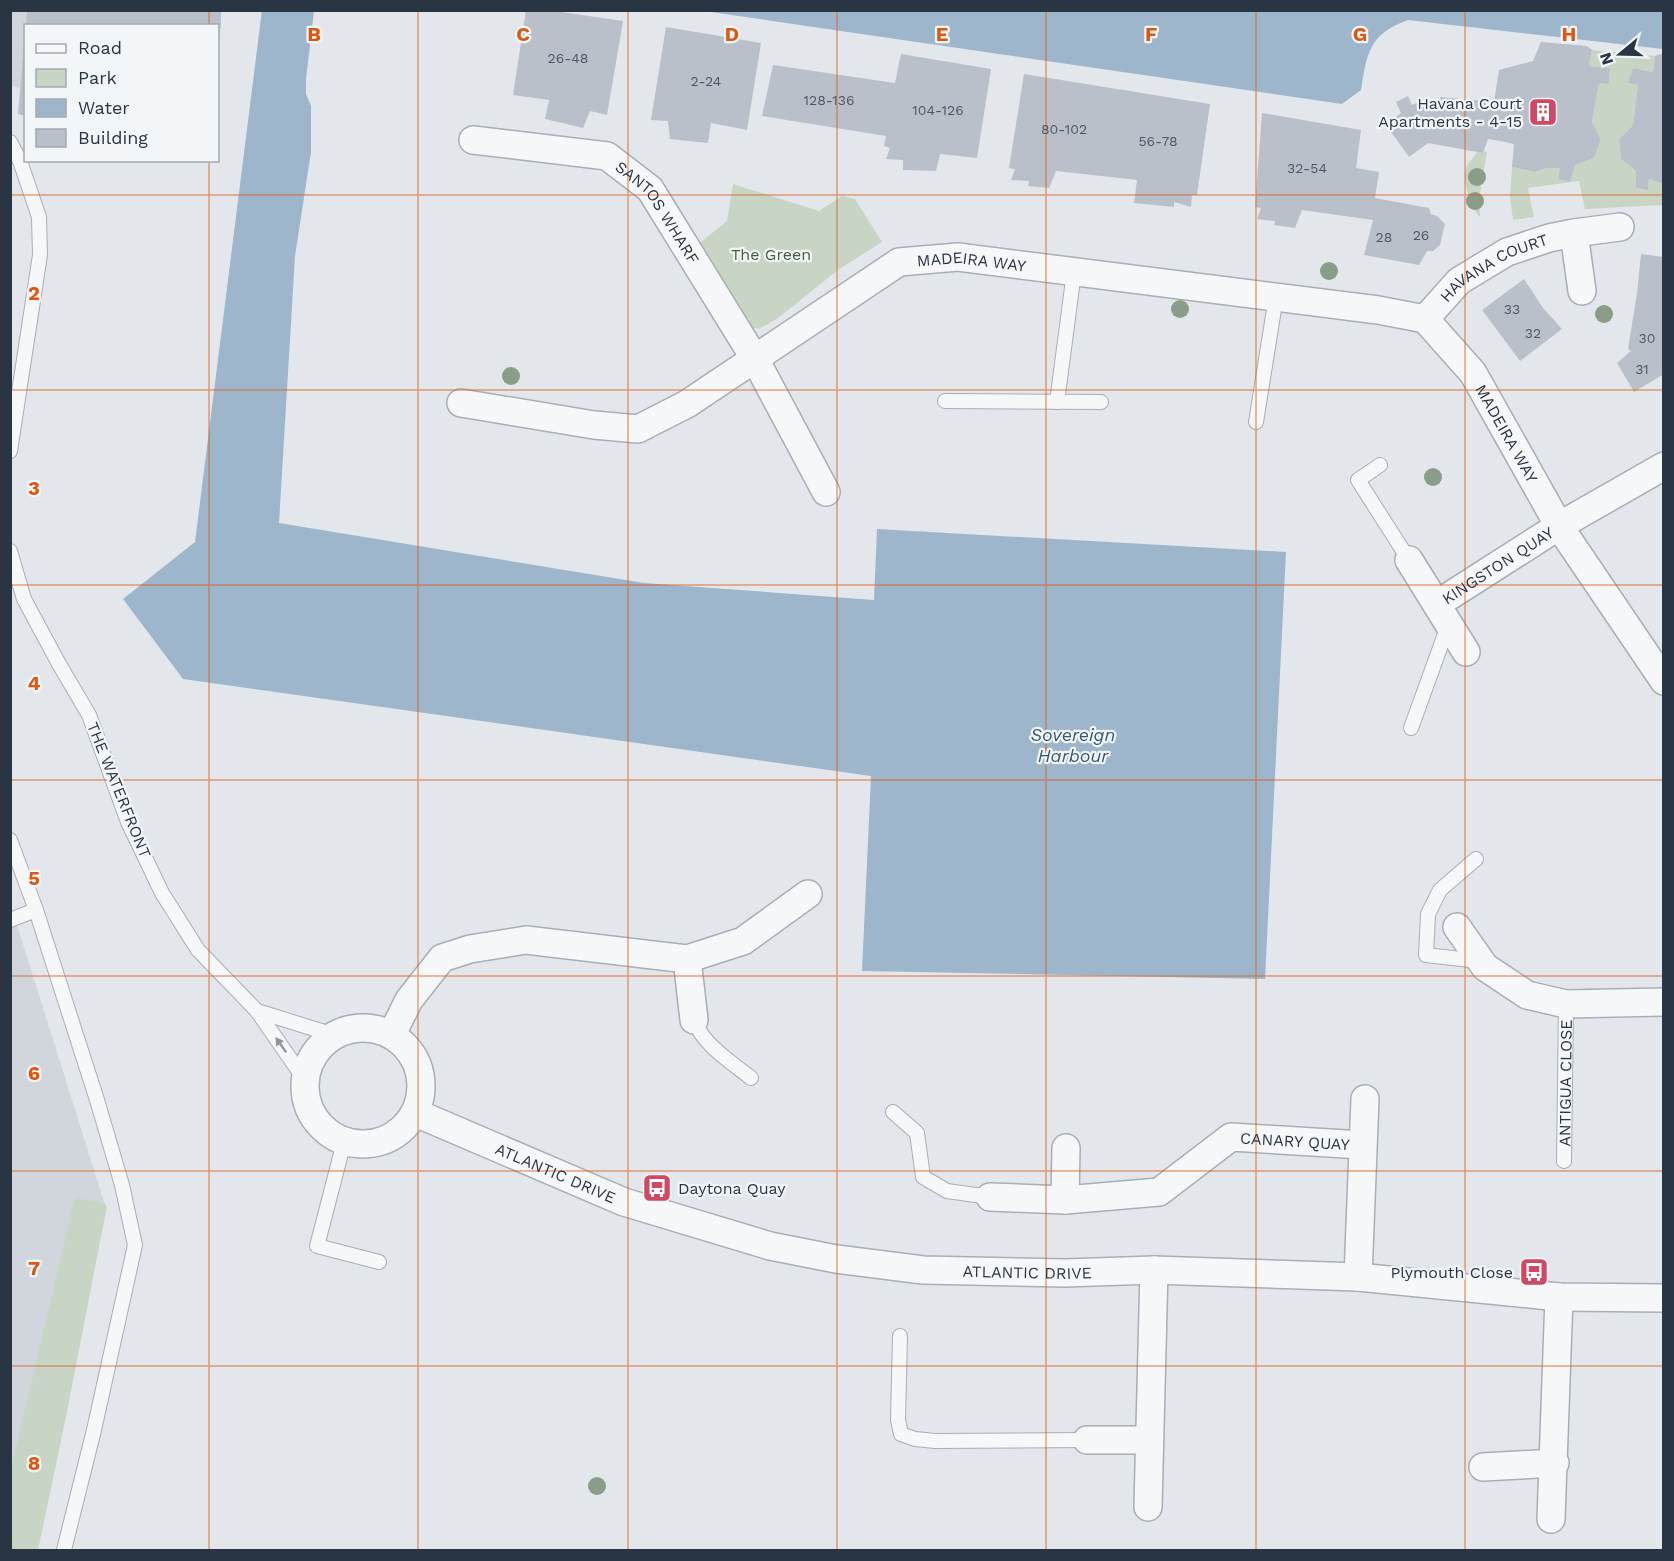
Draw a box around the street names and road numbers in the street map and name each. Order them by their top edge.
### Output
street label: SANTOS WHARF [612,157,704,268]
street label: HAVANA COURT [1436,230,1550,305]
street label: MADEIRA WAY [916,247,1027,275]
street label: MADEIRA WAY [1472,381,1542,486]
street label: KINGSTON QUAY [1438,523,1557,608]
street label: THE WATERFRONT [83,719,155,861]
street label: ANTIGUA CLOSE [1555,1019,1575,1147]
street label: CANARY QUAY [1240,1128,1350,1154]
street label: ATLANTIC DRIVE [493,1139,619,1207]
street label: ATLANTIC DRIVE [963,1261,1092,1283]

